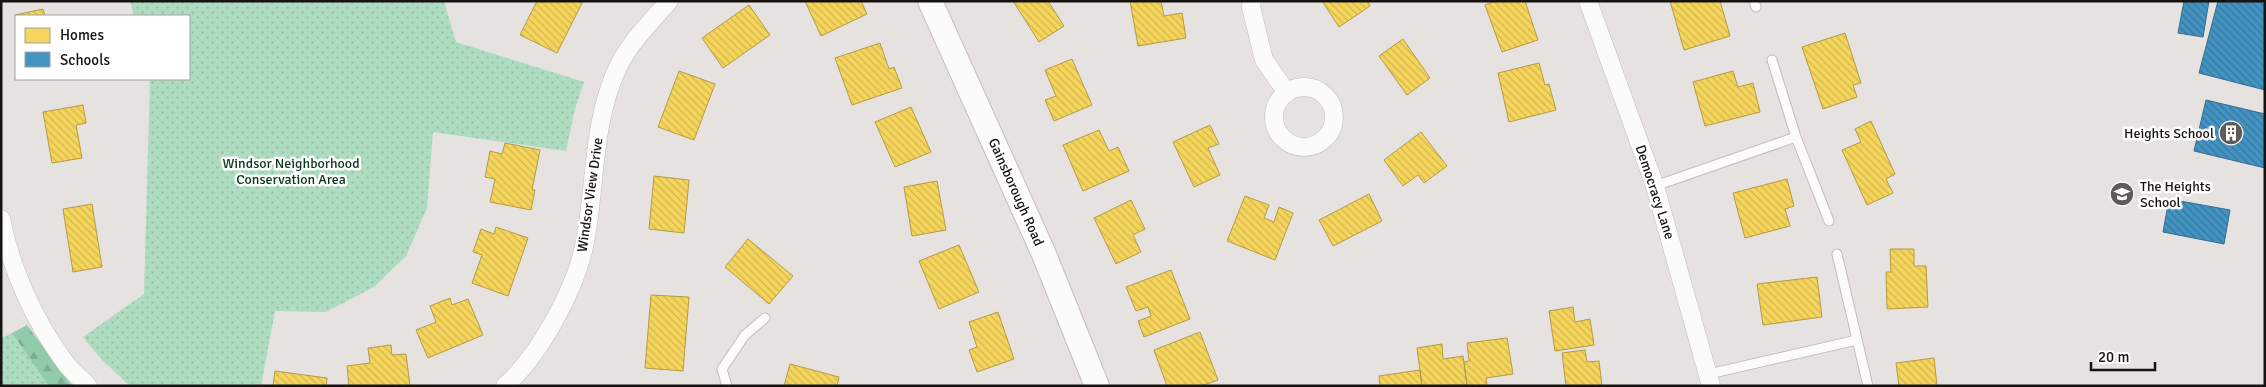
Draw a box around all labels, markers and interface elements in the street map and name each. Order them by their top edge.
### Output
legend [15,15,190,80]
text: Homes [60,26,104,44]
text: Schools [60,51,111,69]
building icon: Heights School [2218,120,2244,146]
place label: Heights School [2124,125,2214,142]
street label: Gainsborough Road [985,135,1047,249]
street label: Windsor View Drive [574,137,606,253]
street label: Democracy Lane [1632,143,1678,241]
park label: Windsor Neighborhood Conservation Area [222,155,360,188]
place label: The Heights School [2140,178,2211,211]
school or university icon: The Heights School [2109,181,2135,207]
scale bar [2091,340,2155,372]
text: 20 m [2098,348,2129,366]

